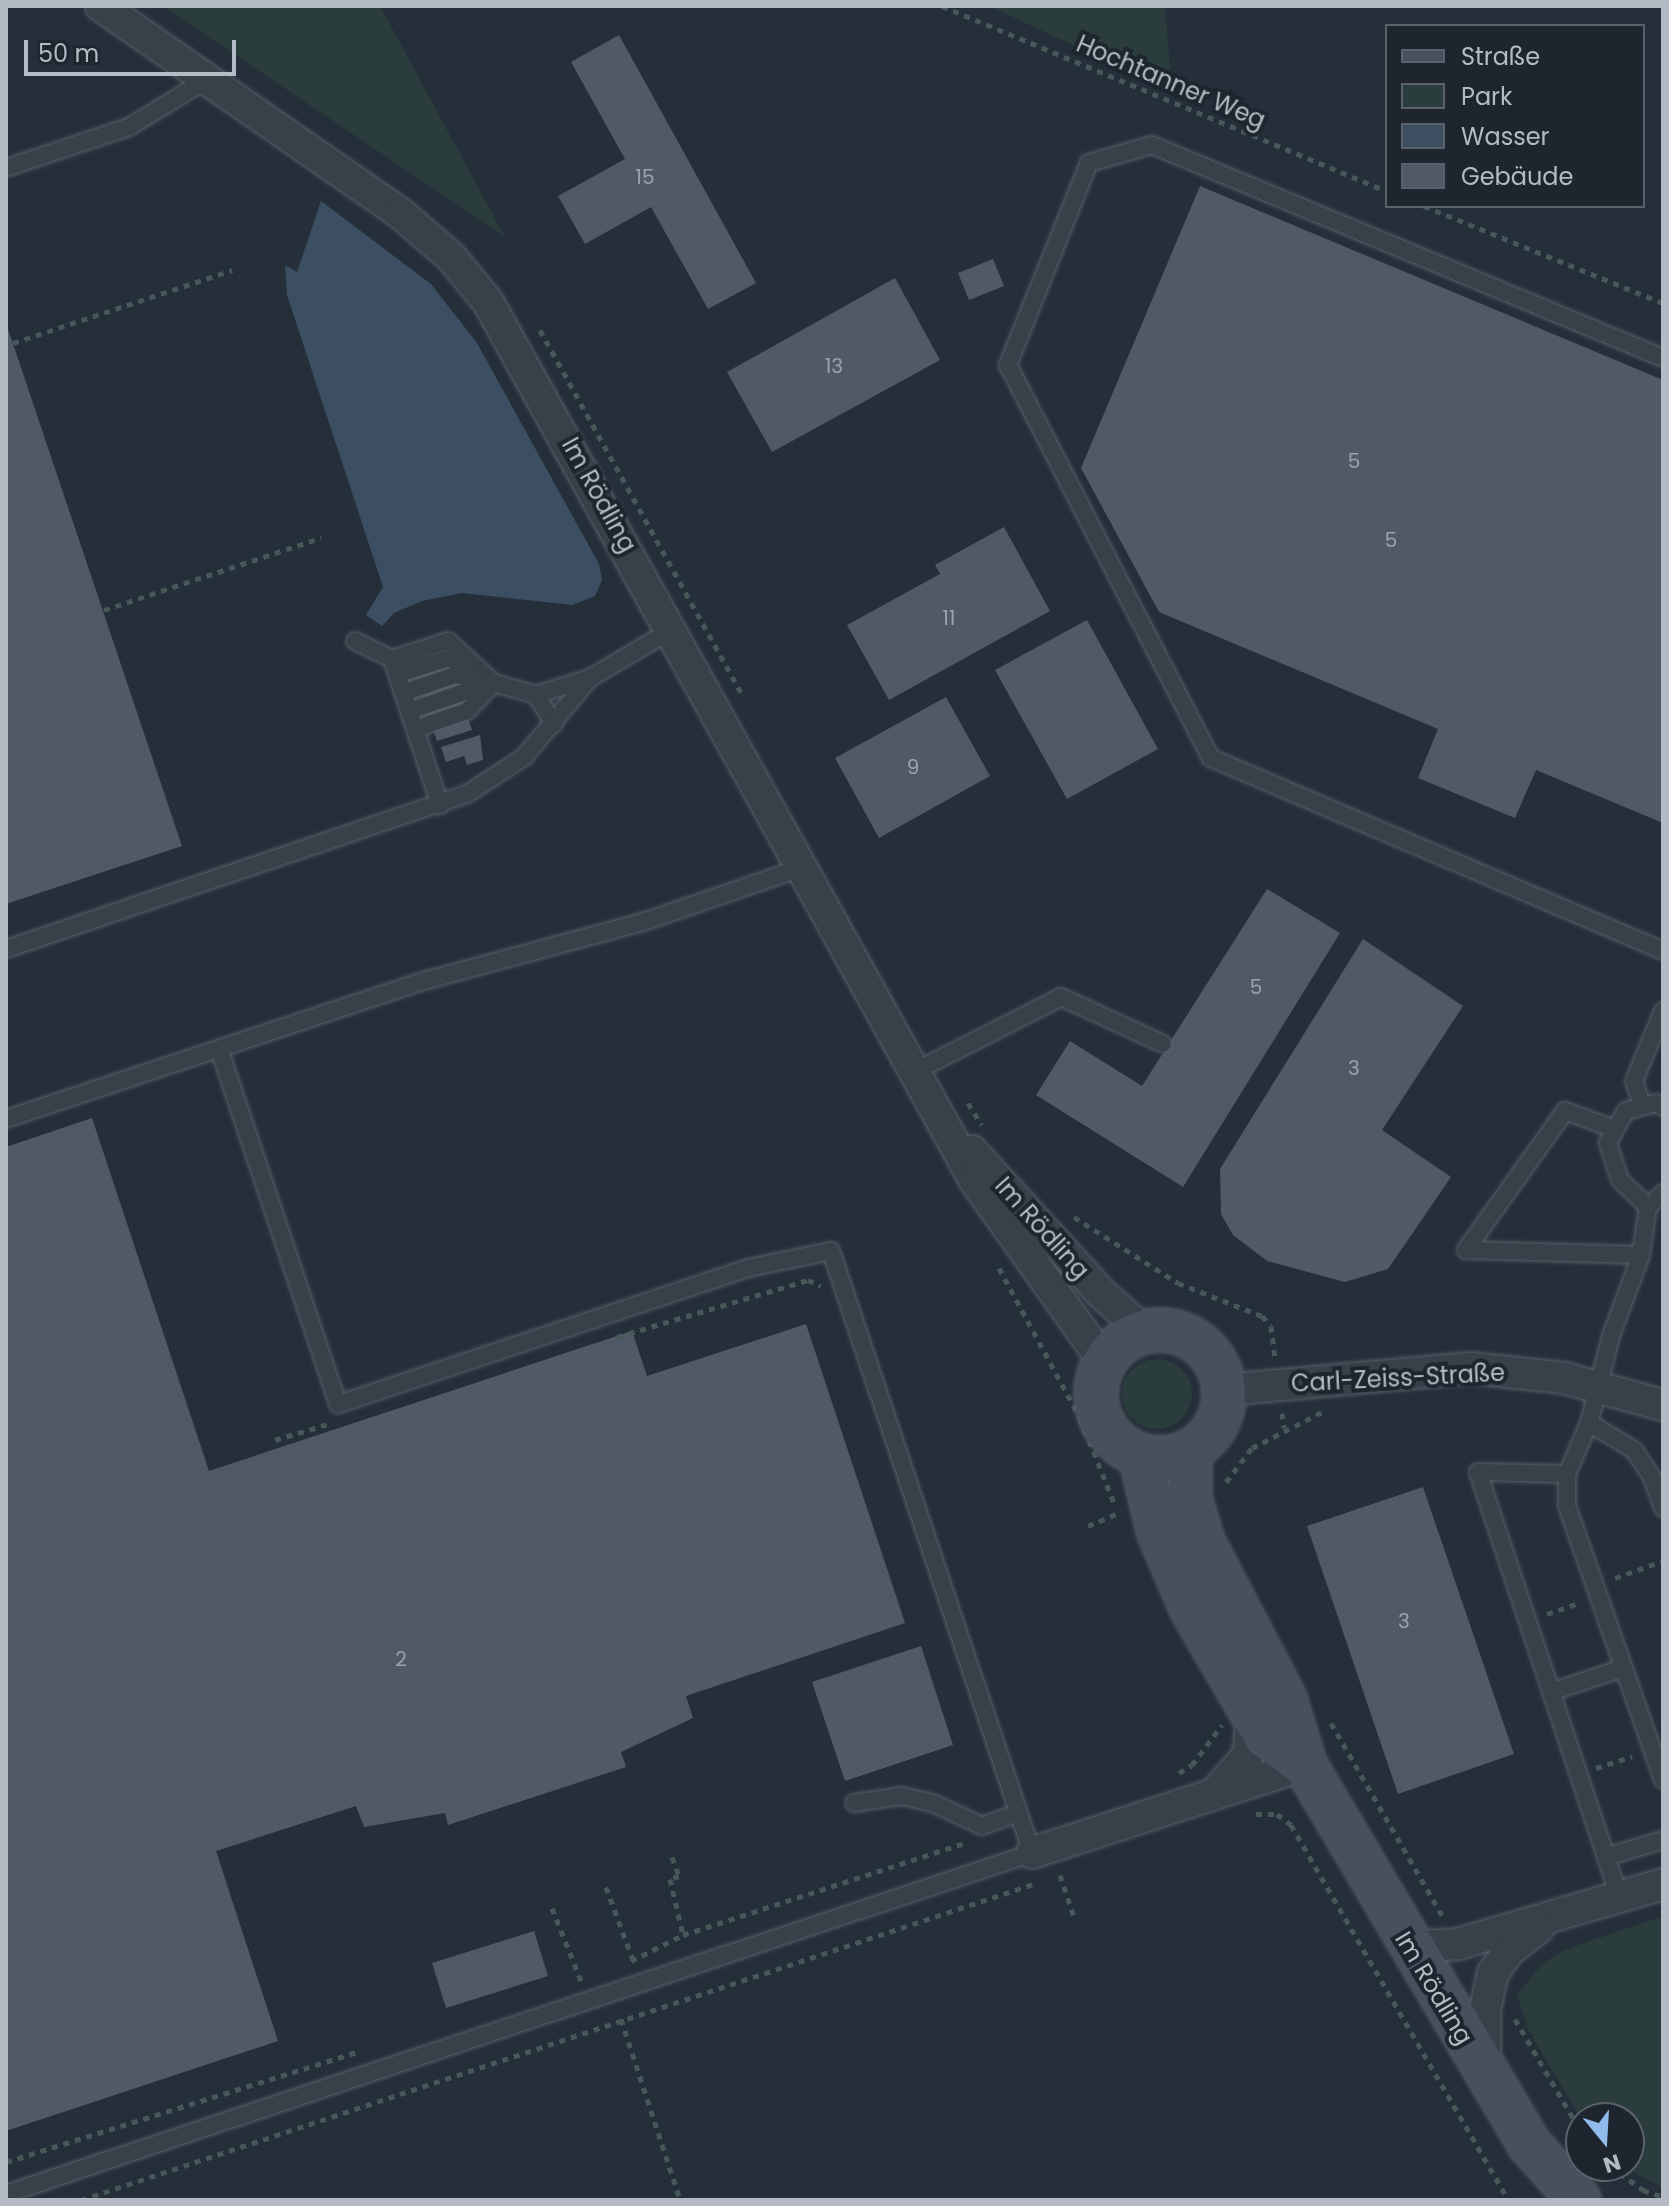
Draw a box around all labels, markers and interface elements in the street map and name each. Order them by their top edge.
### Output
scale bar [28,24,240,74]
legend [1385,24,1645,208]
street label: Hochtanner Weg [1072,29,1270,135]
text: 50 m [38,37,99,70]
text: Straße [1461,40,1540,73]
text: Park [1461,80,1512,113]
text: Wasser [1461,120,1550,153]
text: Gebäude [1461,160,1573,193]
house number: 15 [636,165,654,189]
house number: 13 [825,354,843,378]
street label: Im Rödling [556,433,642,557]
house number: 5 [1348,449,1360,473]
house number: 5 [1385,528,1397,552]
house number: 11 [943,606,955,630]
house number: 9 [907,755,919,779]
house number: 5 [1250,975,1262,999]
house number: 3 [1348,1056,1360,1080]
street label: Im Rödling [989,1171,1095,1285]
street label: Carl-Zeiss-Straße [1290,1358,1506,1398]
house number: 3 [1398,1609,1410,1633]
house number: 2 [395,1647,407,1671]
street label: Im Rödling [1389,1926,1479,2050]
north arrow [1565,2102,1645,2182]
text: N [1599,2146,1625,2181]

